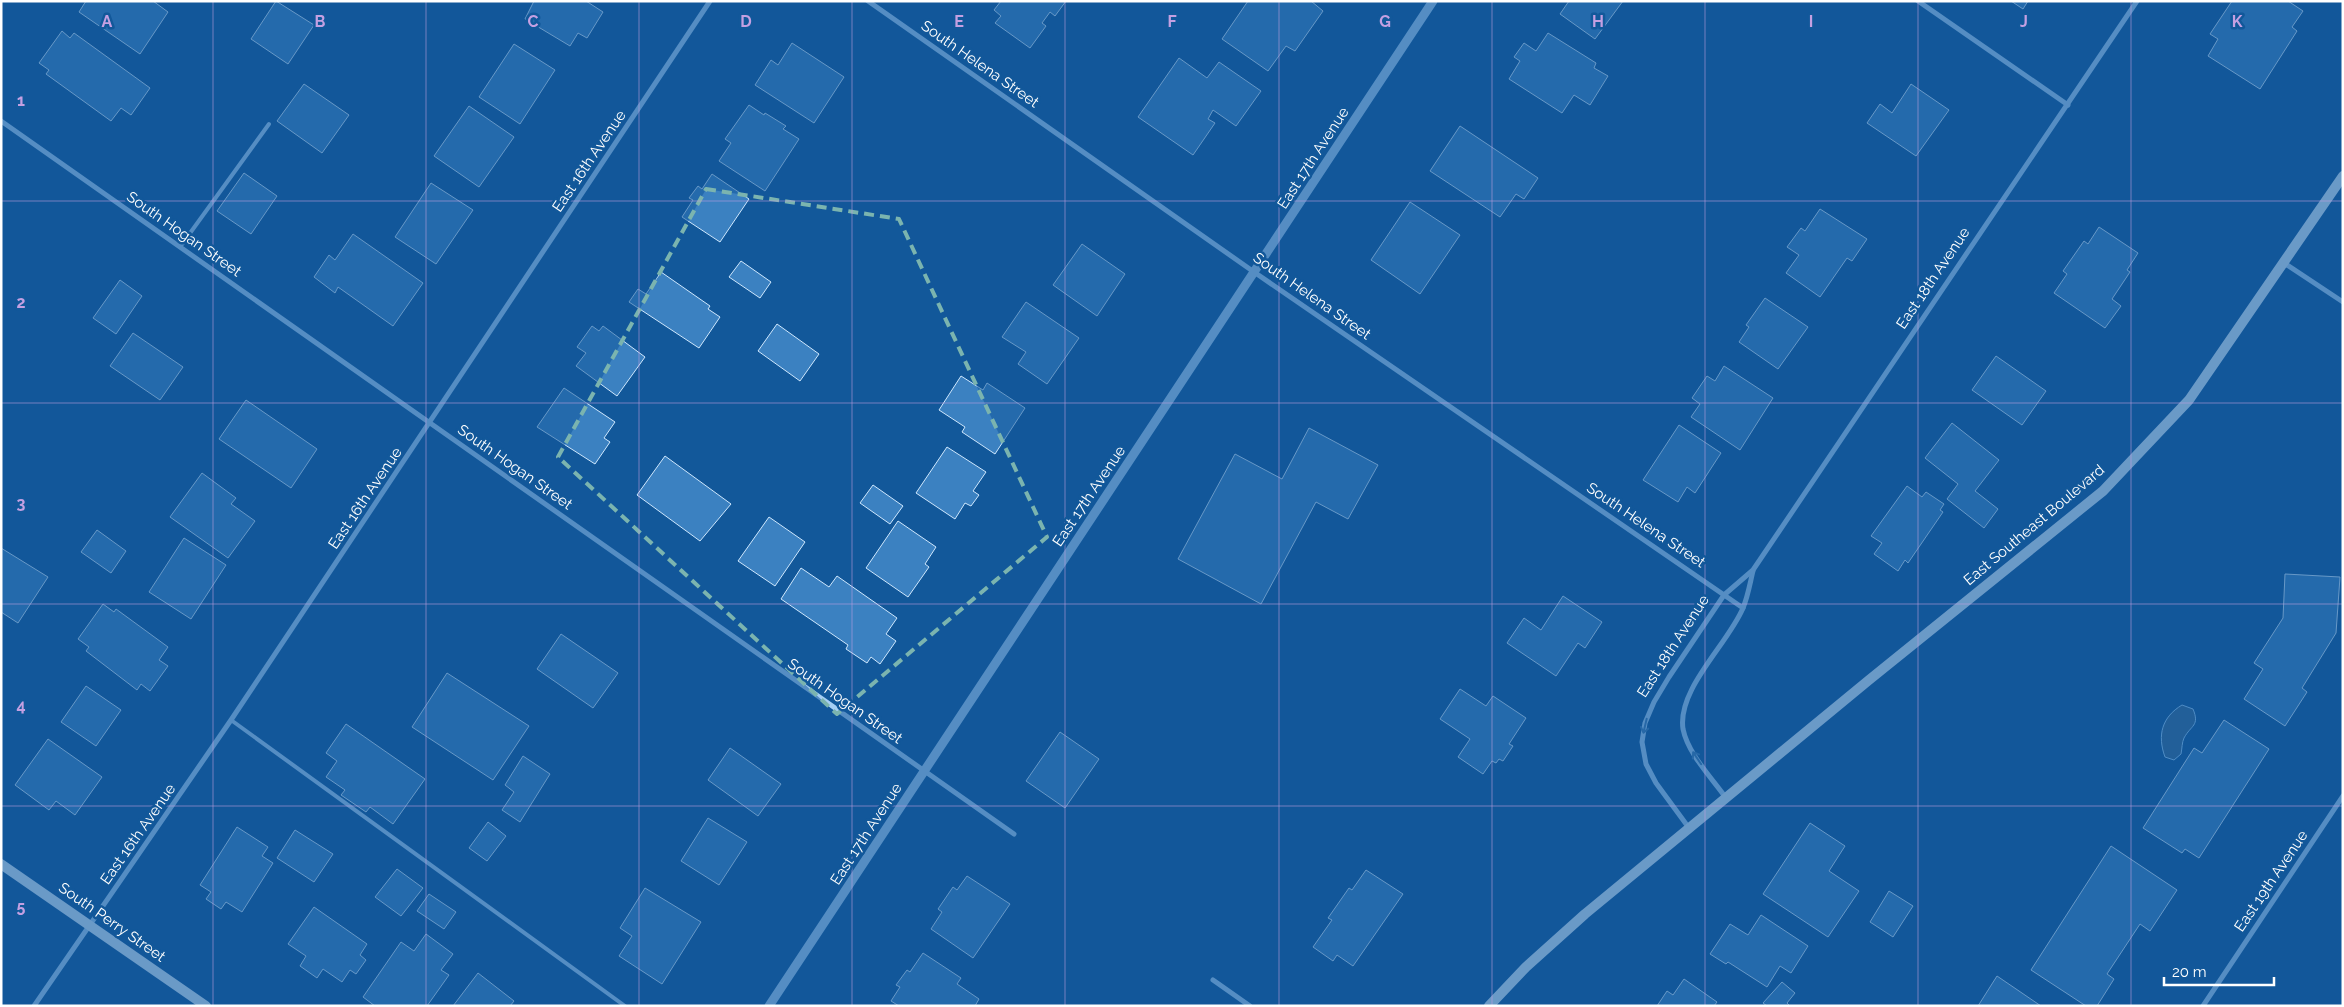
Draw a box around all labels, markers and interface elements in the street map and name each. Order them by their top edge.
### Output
text: A [102,12,113,31]
text: B [315,12,326,31]
text: C [528,12,539,31]
text: D [740,12,752,31]
text: E [954,12,964,31]
text: F [1167,12,1177,31]
text: G [1379,12,1391,31]
text: H [1592,12,1604,31]
text: I [1809,12,1813,31]
text: J [2020,12,2028,31]
text: K [2232,12,2243,31]
street label: South Helena Street [918,17,1042,111]
text: 1 [17,91,25,110]
street label: East 17th Avenue [1273,104,1353,212]
street label: East 16th Avenue [548,107,630,215]
street label: South Hogan Street [123,188,245,280]
street label: East 18th Avenue [1892,224,1974,332]
street label: South Helena Street [1250,249,1374,343]
text: 2 [16,293,26,312]
street label: South Hogan Street [454,421,576,513]
street label: East 17th Avenue [1049,442,1129,550]
street label: East 16th Avenue [324,444,406,552]
street label: East Southeast Boulevard [1960,461,2108,589]
street label: South Helena Street [1583,479,1709,571]
text: 3 [17,494,26,513]
street label: East 18th Avenue [1633,591,1713,701]
street label: South Hogan Street [784,655,906,747]
text: 4 [16,696,26,715]
one-way arrow [1640,718,1649,734]
one-way arrow [1692,751,1703,765]
street label: East 16th Avenue [97,780,179,888]
street label: East 17th Avenue [826,780,906,888]
street label: East 19th Avenue [2230,827,2312,935]
street label: South Perry Street [55,878,169,966]
text: 5 [17,897,26,916]
scale bar [2164,954,2274,986]
text: 20 m [2172,963,2207,981]

